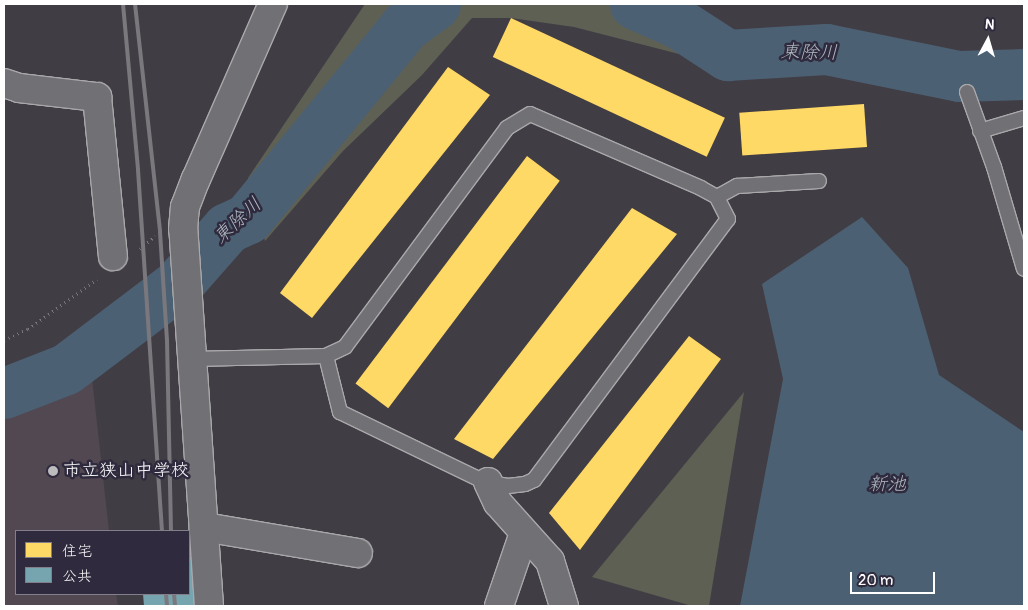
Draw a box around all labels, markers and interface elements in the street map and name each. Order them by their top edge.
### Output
north arrow [963,15,1013,65]
text: N [984,16,995,34]
water label: 東除川 [780,41,838,65]
water label: 東除川 [209,193,267,249]
place label: 市立狭山中学校 [63,460,189,482]
marker: 市立狭山中学校 [47,465,59,477]
water label: 新池 [868,474,906,496]
legend [15,530,190,595]
text: 住宅 [62,542,92,561]
scale bar [853,562,938,594]
text: 公共 [62,567,92,586]
text: 20 m [858,571,893,590]

